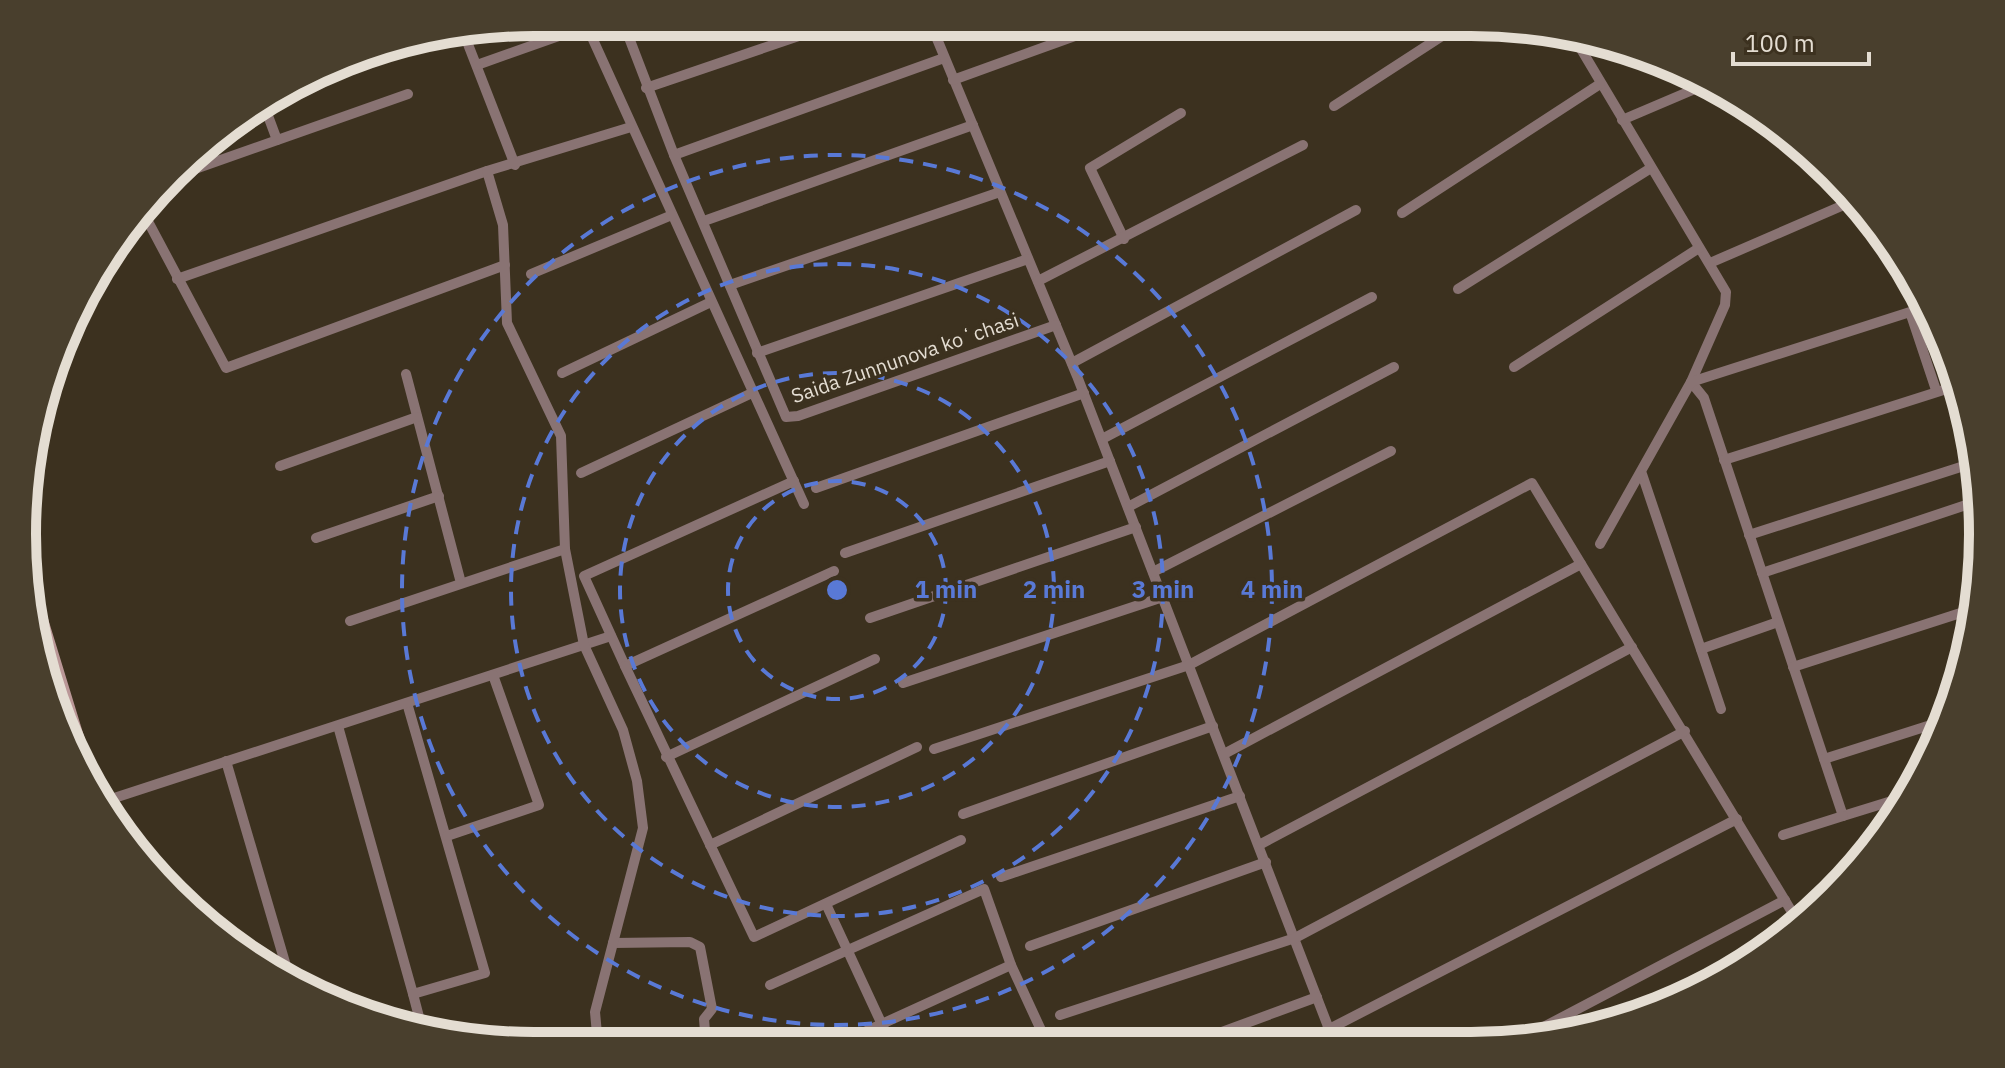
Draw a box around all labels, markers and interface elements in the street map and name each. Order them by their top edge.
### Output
scale bar [1733,16,1869,66]
text: 100 m [1745,27,1815,59]
street label: Saida Zunnunova koʻchasi [787,306,1022,409]
text: 1 min [915,573,977,605]
text: 2 min [1023,573,1085,605]
text: 3 min [1132,573,1194,605]
text: 4 min [1241,573,1303,605]
centre of rings [823,576,851,604]

